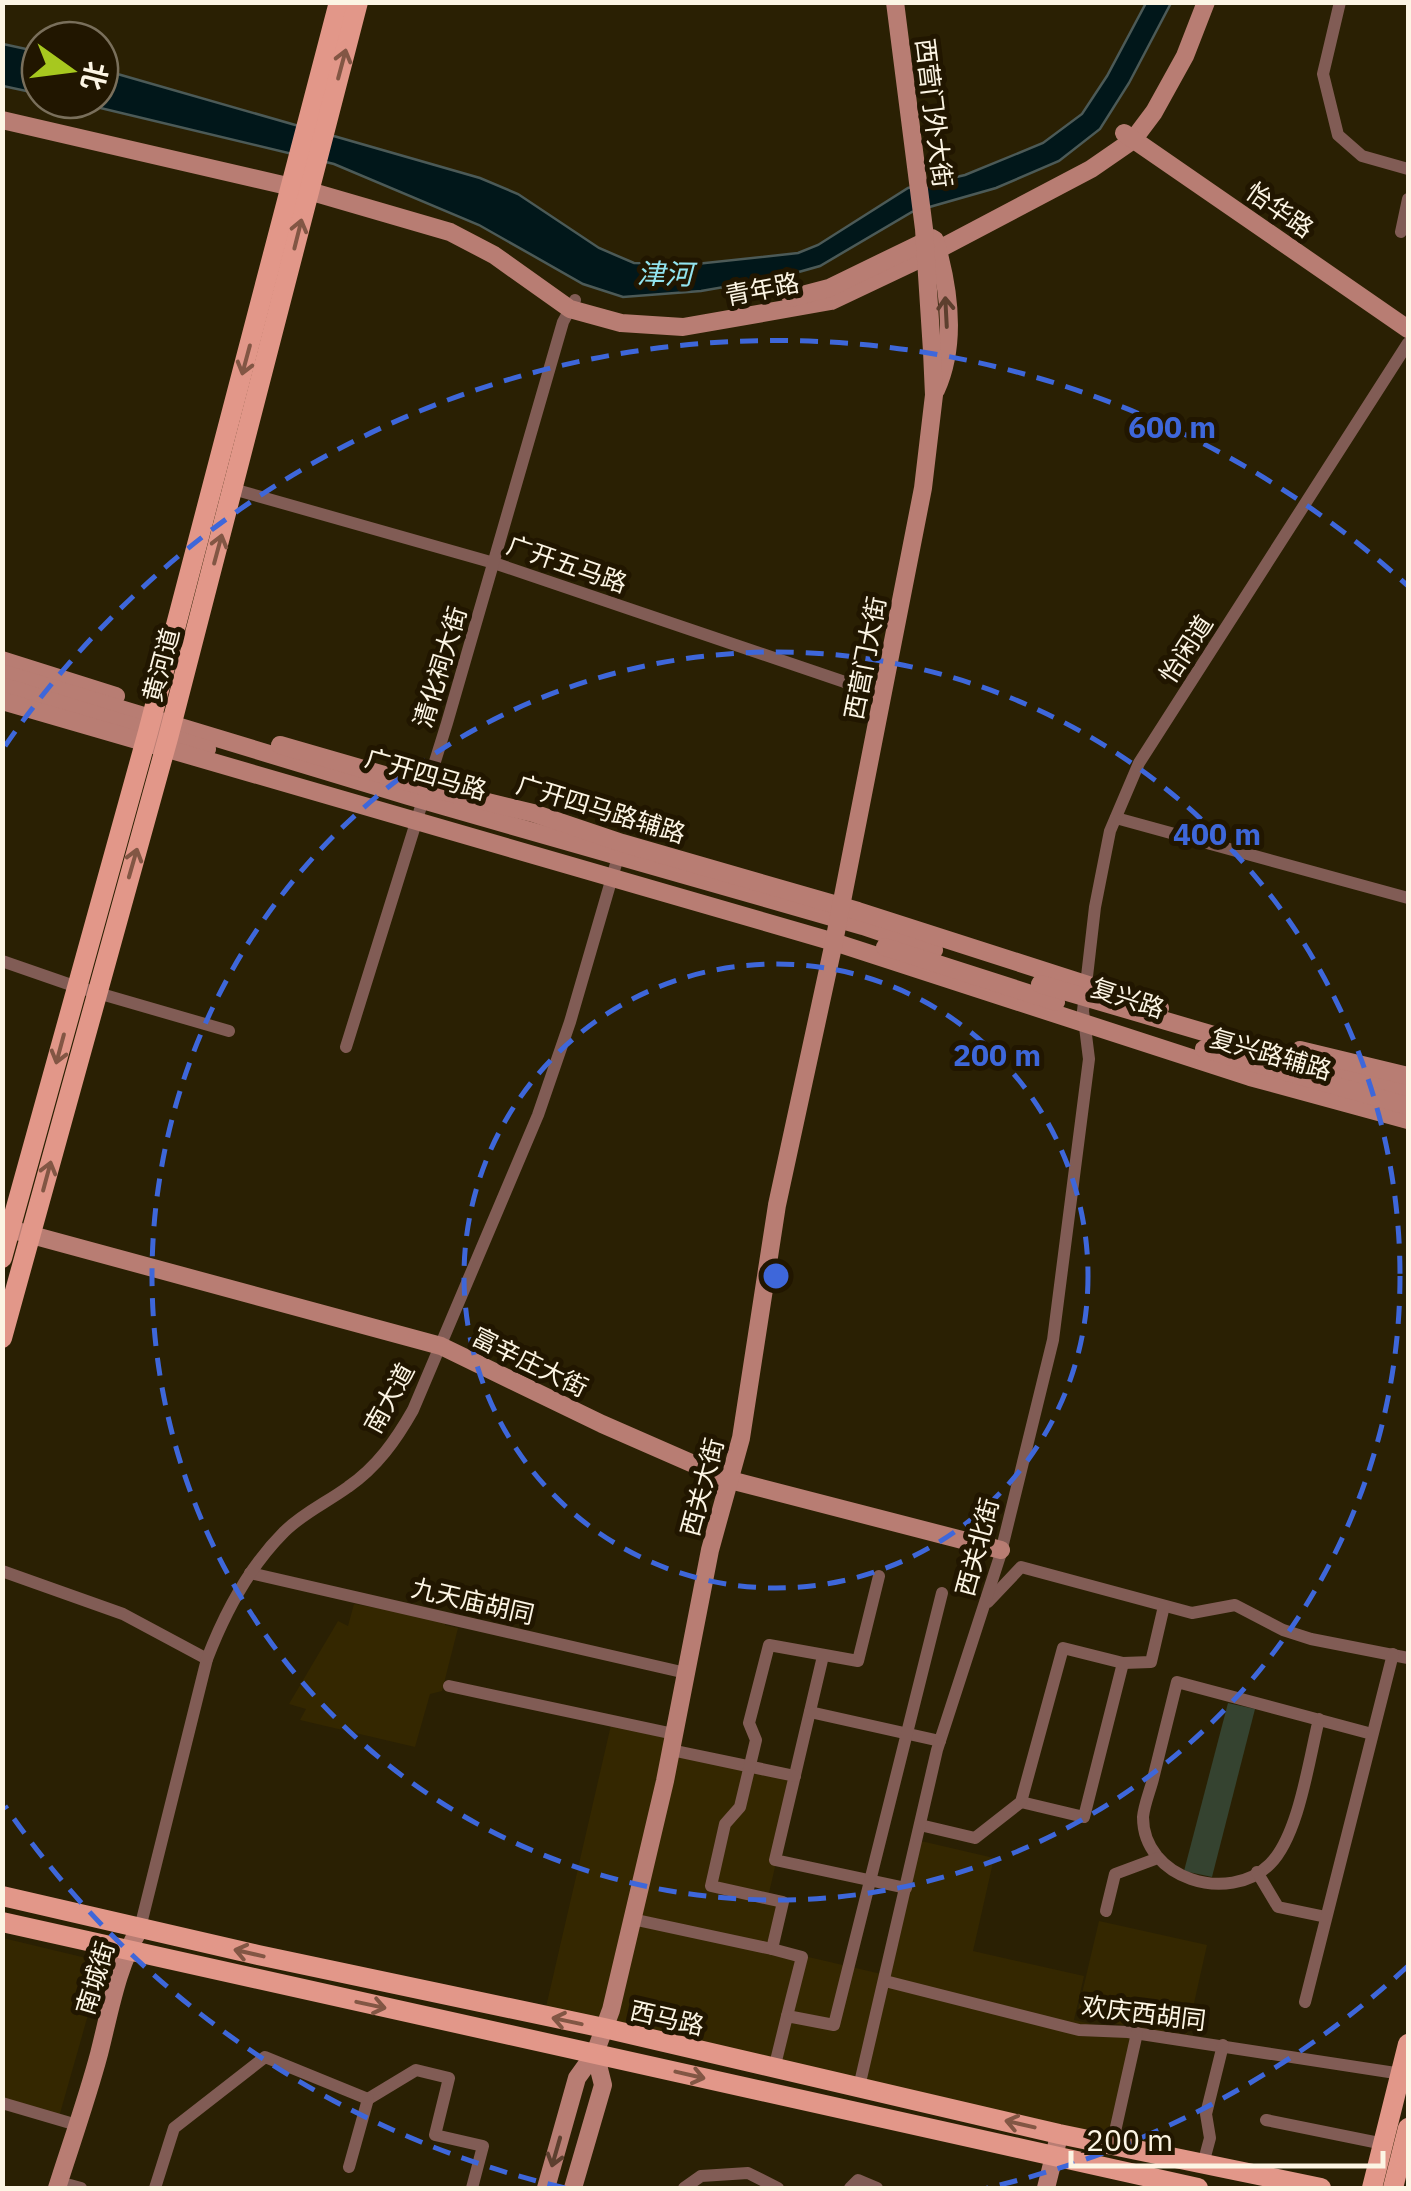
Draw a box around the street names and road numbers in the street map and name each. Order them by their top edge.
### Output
street label: 西营门外大街 [909,36,960,189]
street label: 怡华路 [1240,175,1320,245]
street label: 青年路 [722,265,802,312]
street label: 广开五马路 [503,528,632,599]
street label: 西营门大街 [836,593,893,722]
street label: 清化祠大街 [405,602,474,731]
street label: 怡闲道 [1151,608,1220,689]
street label: 黄河道 [135,624,186,705]
street label: 广开四马路 [362,740,491,807]
street label: 广开四马路辅路 [513,767,690,850]
street label: 复兴路 [1087,970,1169,1025]
street label: 复兴路辅路 [1207,1020,1336,1087]
street label: 富辛庄大街 [467,1319,594,1404]
street label: 南大道 [356,1357,421,1439]
street label: 西关大街 [673,1434,730,1539]
street label: 西关北街 [948,1494,1005,1599]
street label: 九天庙胡同 [408,1570,538,1631]
street label: 南城街 [68,1937,121,2019]
street label: 欢庆西胡同 [1080,1989,1208,2036]
street label: 西马路 [627,1993,707,2042]

